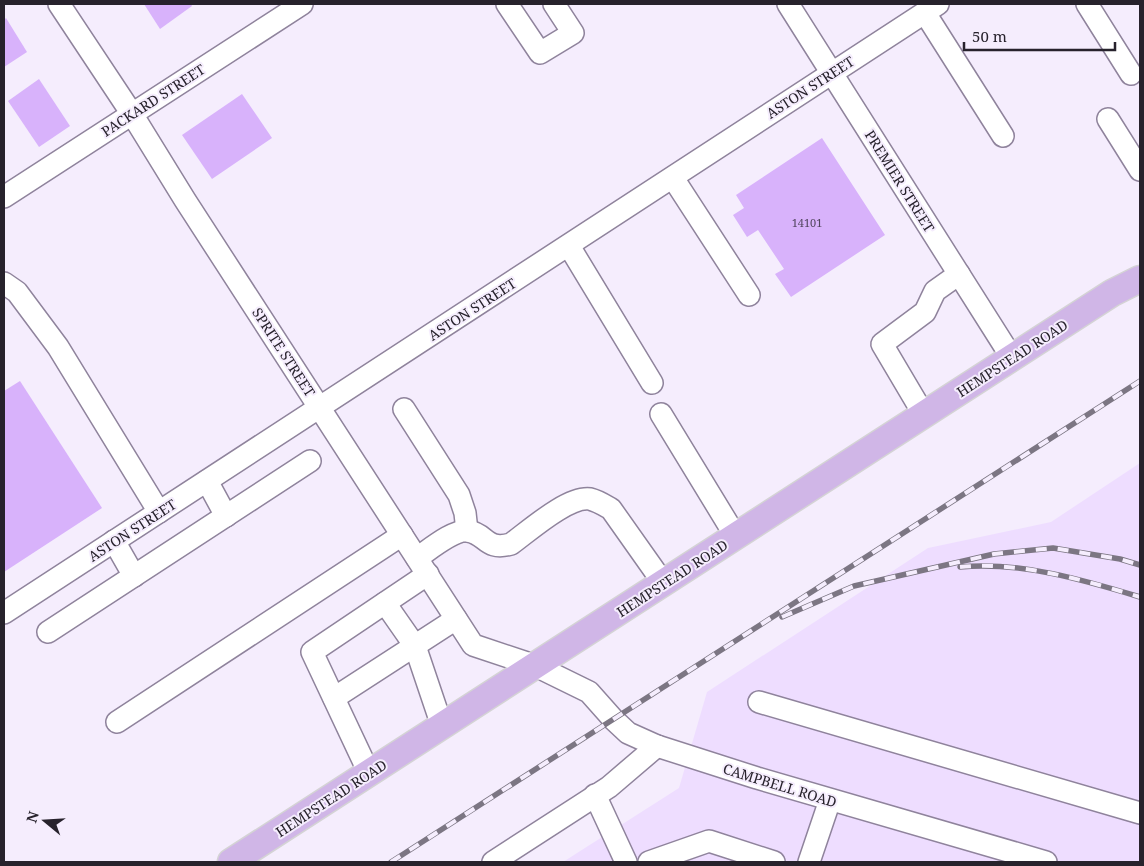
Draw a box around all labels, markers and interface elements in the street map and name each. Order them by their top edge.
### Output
scale bar [964,20,1115,52]
text: 50 m [972,26,1007,46]
street label: ASTON STREET [762,51,858,123]
street label: PACKARD STREET [98,59,209,141]
street label: PREMIER STREET [861,126,939,236]
house number: 14101 [792,215,822,230]
street label: ASTON STREET [424,273,520,345]
street label: SPRITE STREET [248,304,320,400]
street label: HEMPSTEAD ROAD [953,315,1071,401]
street label: ASTON STREET [84,494,180,566]
street label: HEMPSTEAD ROAD [613,535,731,621]
street label: HEMPSTEAD ROAD [272,755,390,841]
street label: CAMPBELL ROAD [721,759,839,811]
north arrow [20,796,70,846]
text: N [21,809,43,825]

